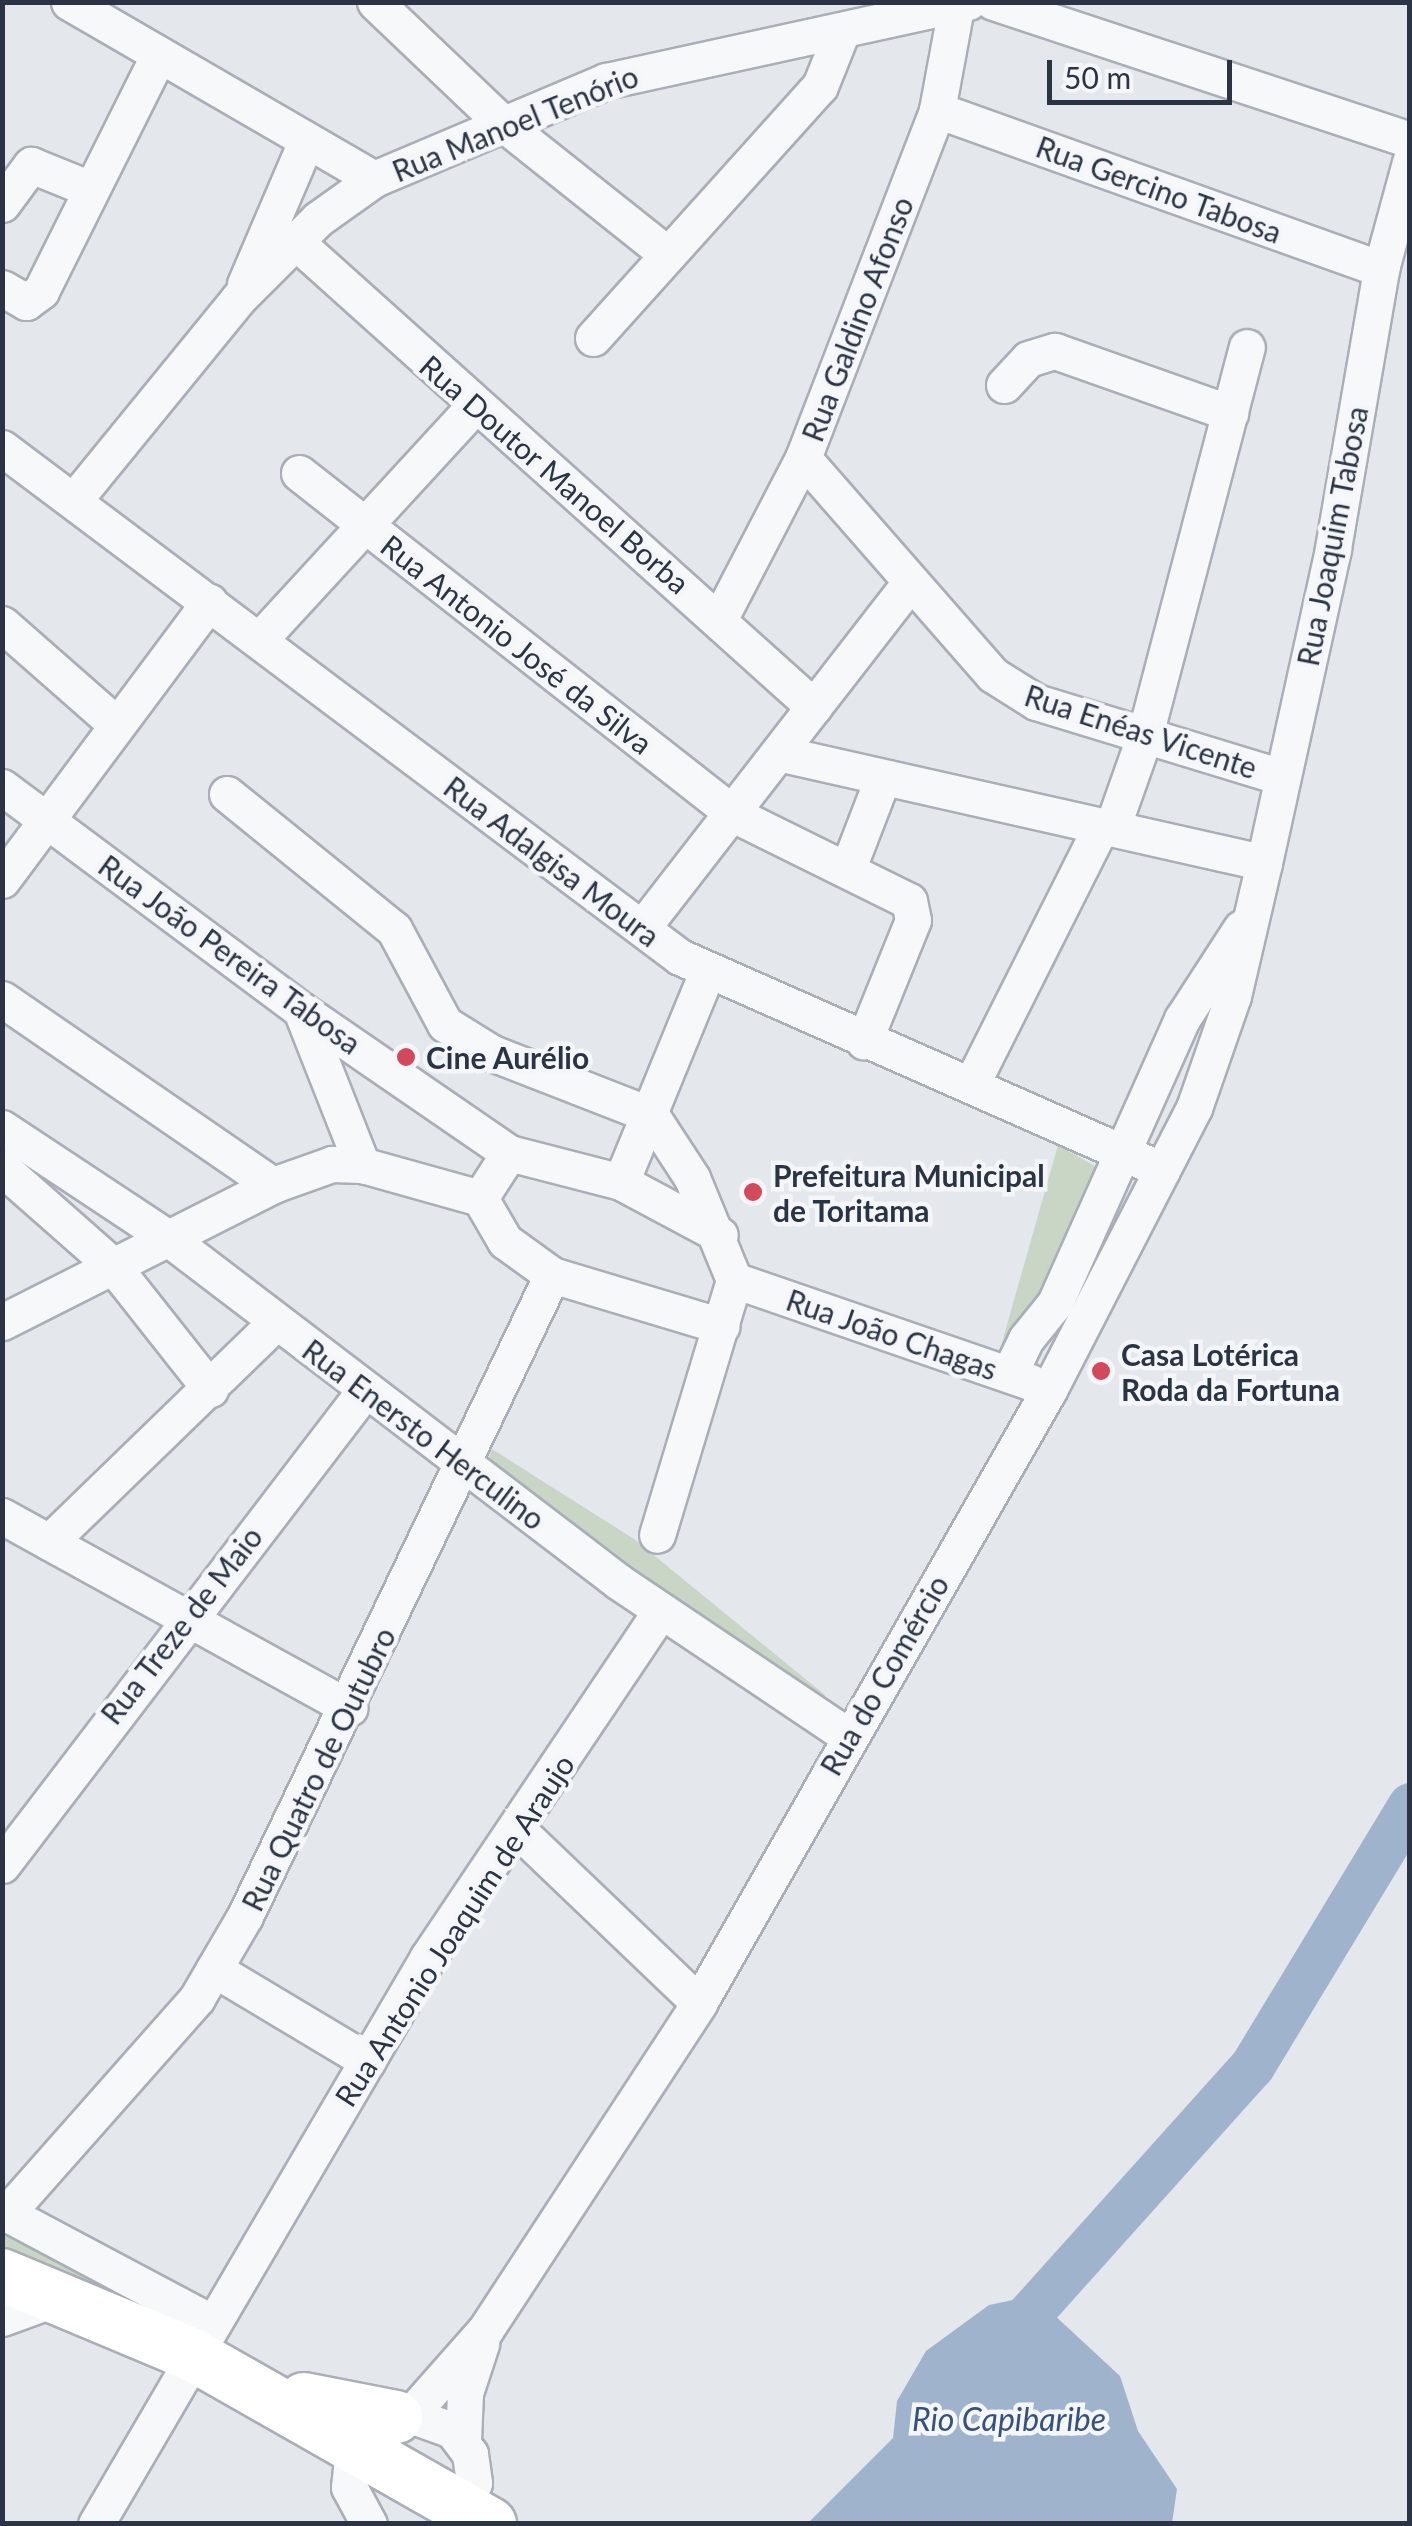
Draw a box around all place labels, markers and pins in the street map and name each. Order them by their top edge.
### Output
place label: Cine Aurélio [426,1039,590,1075]
marker: Cine Aurélio [395,1046,417,1068]
place label: Prefeitura Municipal de Toritama [773,1157,1045,1228]
marker: Prefeitura Municipal de Toritama [742,1181,764,1203]
place label: Casa Lotérica Roda da Fortuna [1121,1336,1340,1406]
marker: Casa Lotérica Roda da Fortuna [1090,1360,1112,1382]

